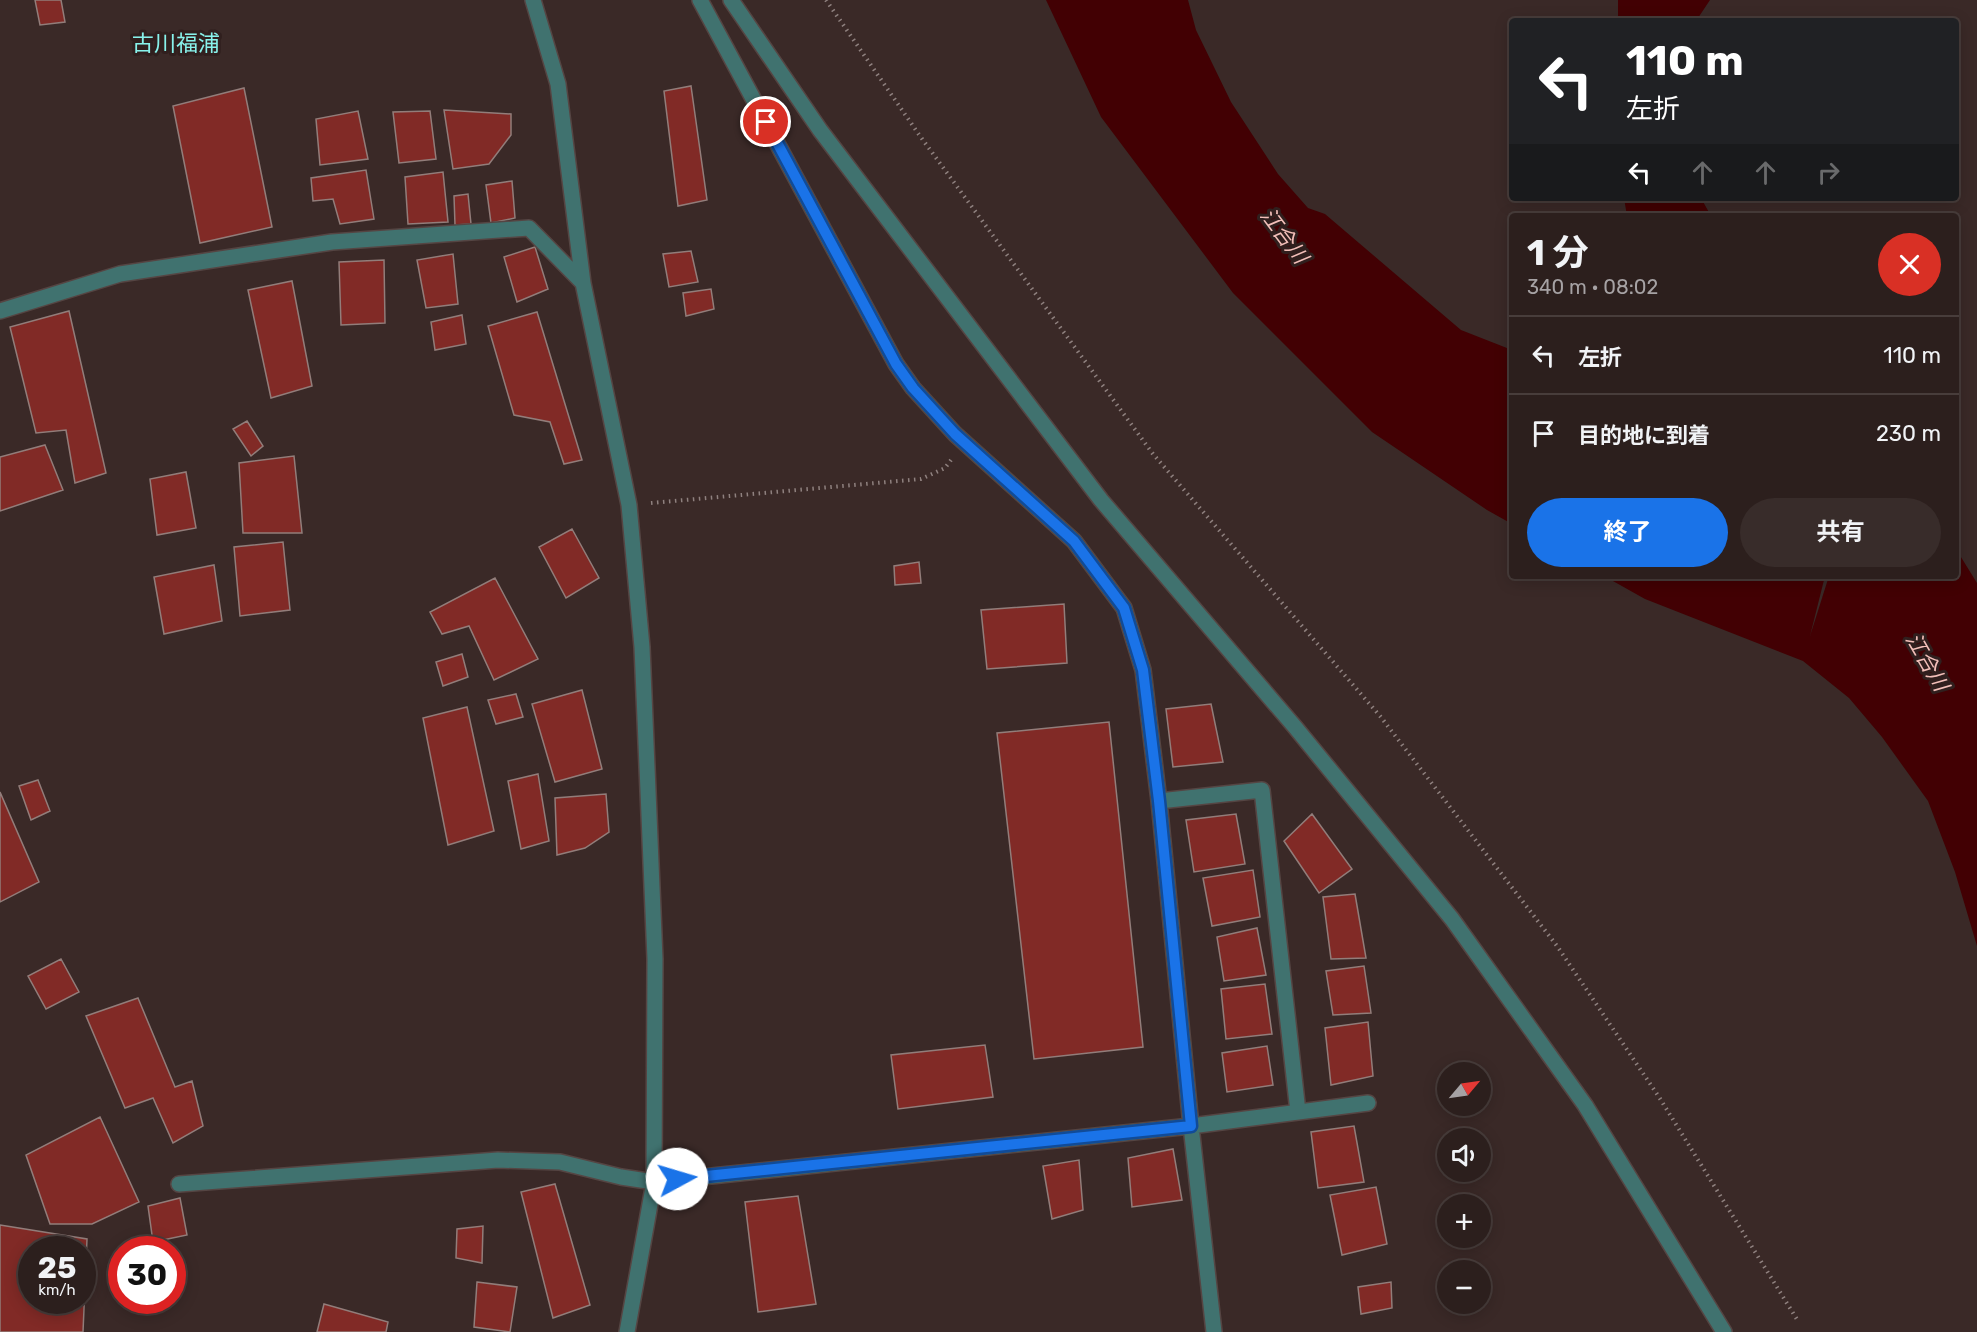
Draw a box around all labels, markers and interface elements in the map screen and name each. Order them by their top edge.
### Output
district label: 古川福浦 [132,30,220,57]
text: 110 m [1626,36,1744,86]
icon: left [1527,42,1605,120]
text: 左折 [1626,93,1680,125]
pin [740,96,791,147]
icon: arrive [749,105,782,138]
icon: left [1623,156,1656,189]
icon: ahead [1686,156,1719,189]
icon: ahead [1749,156,1782,189]
icon: right [1812,156,1845,189]
water label: 江合川 [1255,203,1315,270]
text: 1 分 [1527,231,1589,274]
button: close [1878,233,1941,296]
text: 340 m · 08:02 [1527,275,1658,299]
icon: left [1527,339,1560,372]
text: 110 m [1883,342,1941,369]
text: 左折 [1578,344,1622,371]
icon: arrive [1527,417,1560,450]
text: 230 m [1876,420,1941,447]
text: 目的地に到着 [1578,422,1710,449]
button: 終了 [1527,498,1728,567]
button: 共有 [1740,498,1941,567]
water label: 江合川 [1901,628,1955,697]
north arrow [1437,1062,1491,1116]
map controls [1437,1062,1491,1314]
button: sound [1437,1128,1491,1182]
position arrow [645,1147,709,1211]
button: + [1437,1194,1491,1248]
speed limit sign: 30 [108,1236,186,1314]
text: 25 [38,1250,76,1286]
button: − [1437,1260,1491,1314]
text: km/h [38,1281,76,1299]

